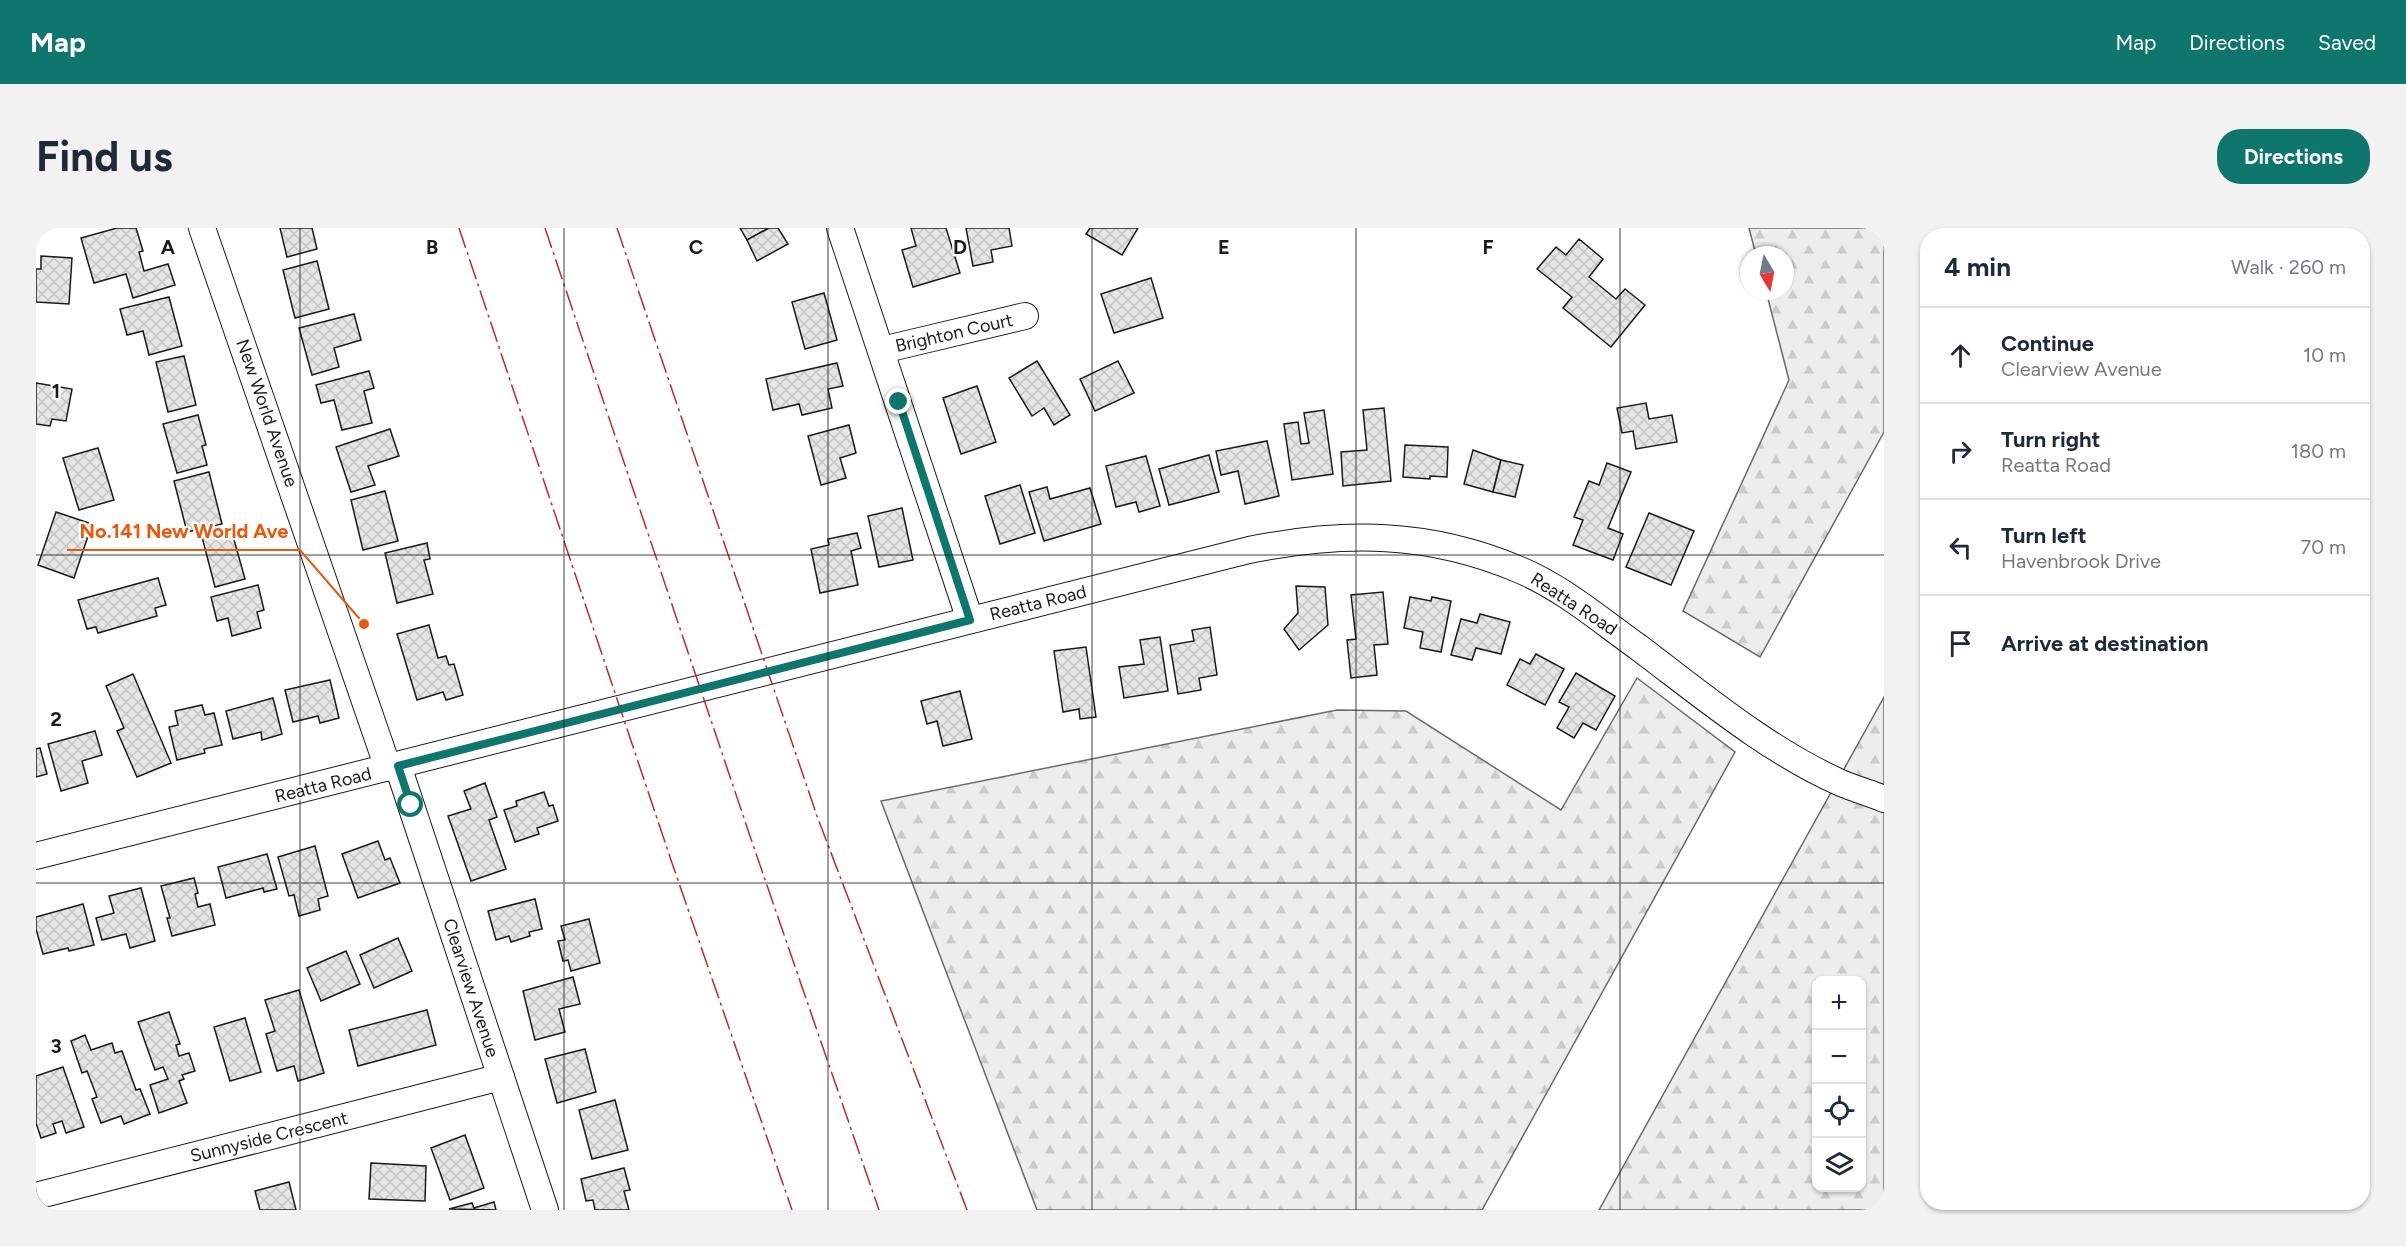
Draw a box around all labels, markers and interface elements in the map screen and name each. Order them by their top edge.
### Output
text: Map [30,25,86,59]
text: Map [2115,30,2156,55]
text: Directions [2189,30,2285,55]
text: Saved [2318,30,2376,55]
button: Directions [2217,129,2370,184]
text: Find us [36,131,173,182]
text: A [161,235,176,259]
text: B [426,235,438,259]
text: C [689,235,703,259]
text: D [953,235,967,259]
text: E [1218,235,1230,259]
text: F [1482,235,1494,259]
north arrow [1740,246,1794,300]
text: 4 min [1944,251,2011,283]
text: Walk · 260 m [2231,255,2346,279]
street label: Brighton Court [893,309,1015,357]
text: Continue [2001,330,2094,357]
street label: New World Avenue [231,336,303,490]
icon: ahead [1944,339,1977,372]
text: 10 m [2303,343,2346,367]
text: Clearview Avenue [2001,357,2162,381]
text: 1 [52,379,60,403]
route end [885,388,911,414]
text: Turn right [2001,426,2100,453]
icon: right [1944,435,1977,468]
text: 180 m [2291,439,2346,463]
text: Reatta Road [2001,453,2111,477]
callout: No.141 New World Ave [67,512,300,550]
text: No.141 New World Ave [80,519,288,543]
text: Turn left [2001,522,2087,549]
icon: left [1944,531,1977,564]
text: 70 m [2300,535,2346,559]
text: Havenbrook Drive [2001,549,2161,573]
street label: Reatta Road [1527,568,1621,640]
street label: Reatta Road [987,580,1089,626]
icon: arrive [1944,627,1977,660]
text: Arrive at destination [2001,630,2209,657]
text: 2 [50,707,62,731]
street label: Reatta Road [272,762,374,808]
route start [397,791,423,817]
street label: Clearview Avenue [438,916,504,1060]
map controls [1812,976,1866,1192]
button: + [1812,976,1866,1030]
button: − [1812,1030,1866,1084]
text: 3 [50,1034,62,1058]
button: locate [1812,1084,1866,1138]
street label: Sunnyside Crescent [188,1107,350,1167]
button: layers [1812,1138,1866,1192]

